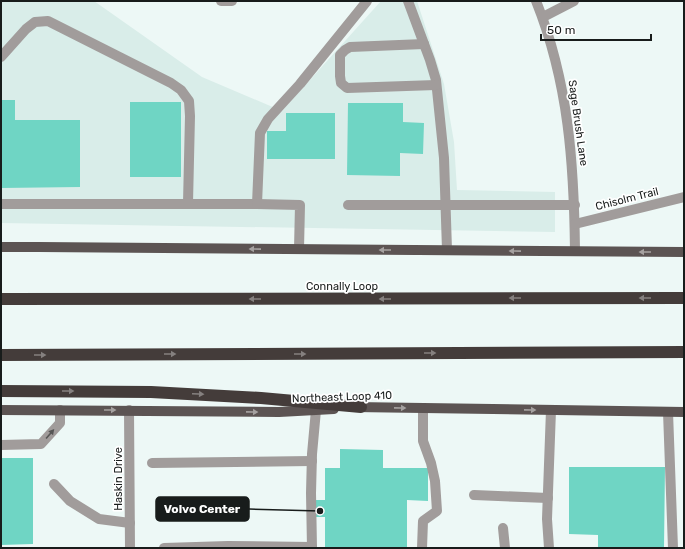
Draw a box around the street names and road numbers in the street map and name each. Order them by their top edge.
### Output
street label: Sage Brush Lane [566,79,590,167]
street label: Chisolm Trail [594,185,660,213]
street label: Connally Loop [306,280,378,293]
street label: Northeast Loop 410 [292,389,392,405]
street label: Haskin Drive [112,447,125,511]

